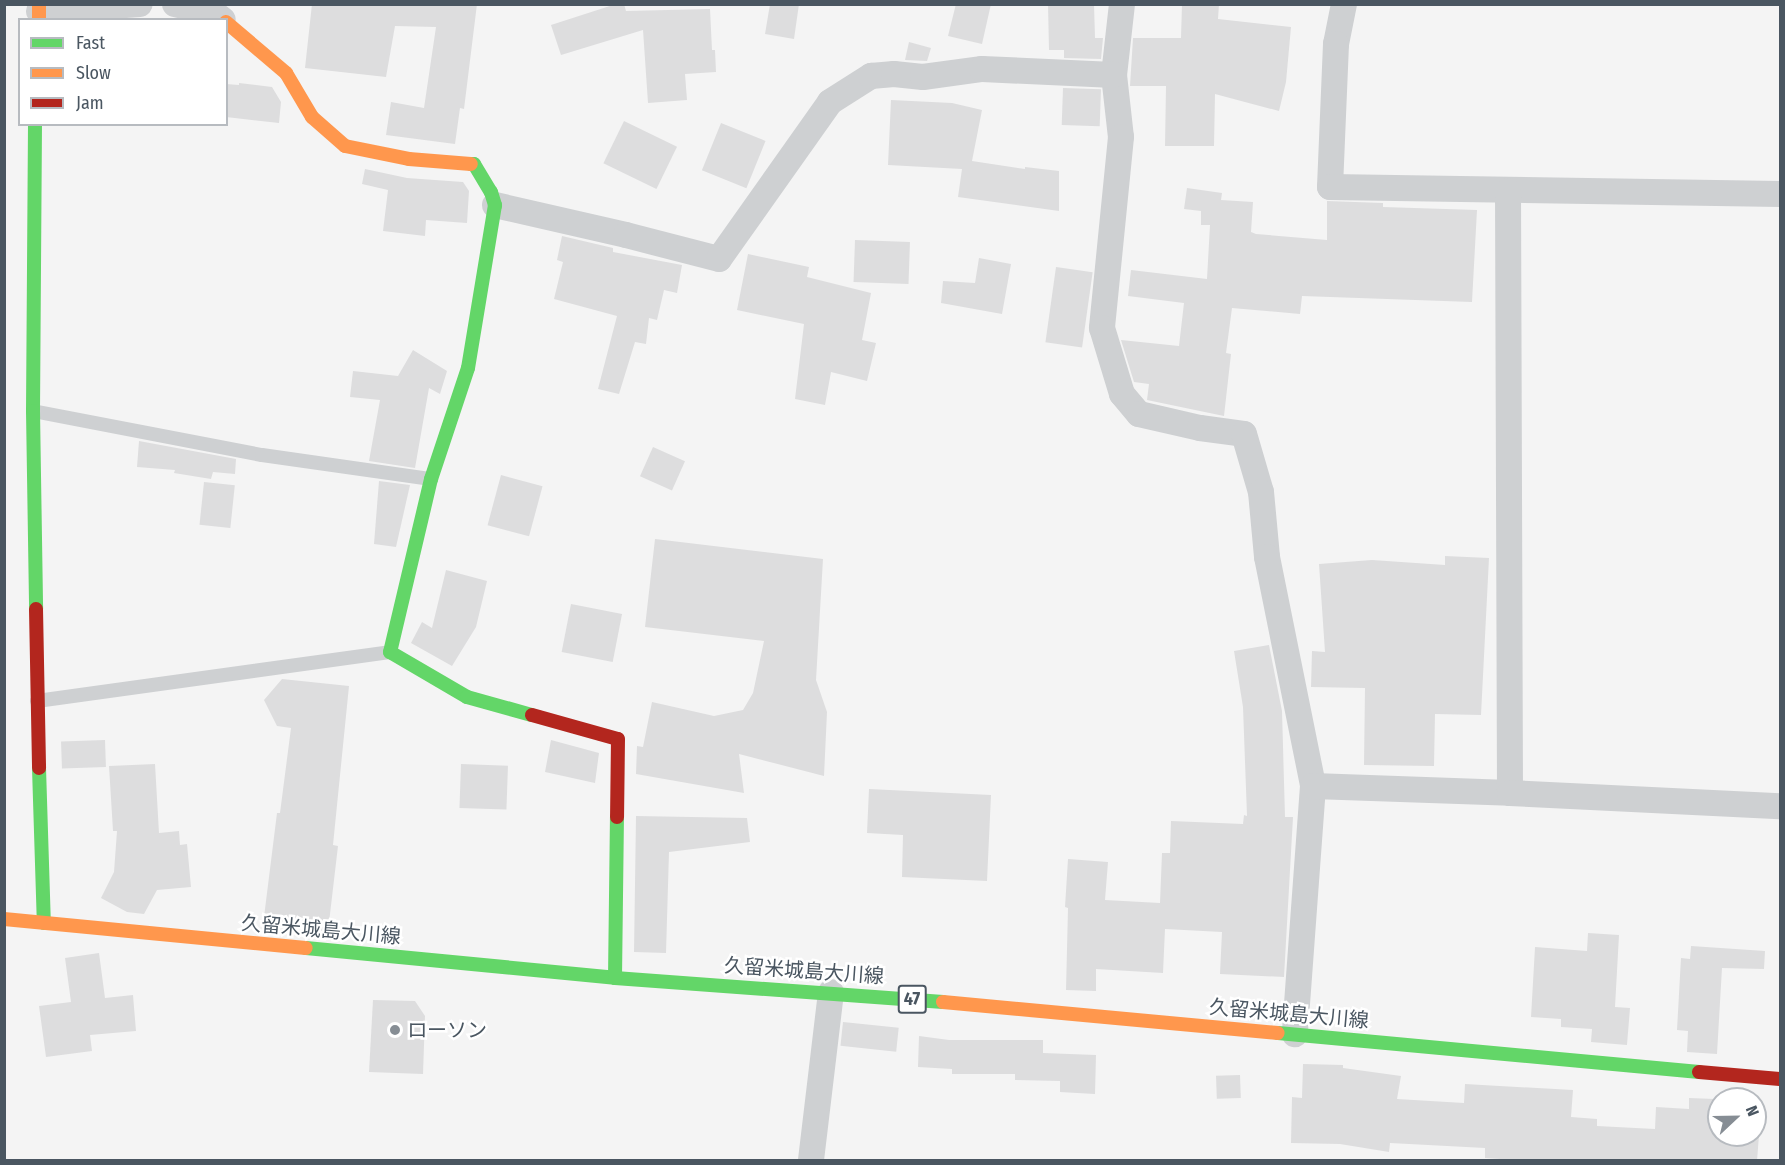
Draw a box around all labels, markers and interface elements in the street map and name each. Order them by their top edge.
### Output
legend [18,18,228,126]
text: Fast [76,32,105,54]
text: Slow [76,62,111,84]
text: Jam [76,92,104,114]
street label: 久留米城島大川線 [240,911,402,949]
street label: 久留米城島大川線 [723,953,885,989]
road number: 47 [897,984,927,1014]
street label: 久留米城島大川線 [1208,995,1370,1033]
place label: ローソン [407,1018,487,1042]
marker: ローソン [388,1023,402,1037]
north arrow [1707,1087,1767,1147]
text: N [1742,1103,1763,1119]

